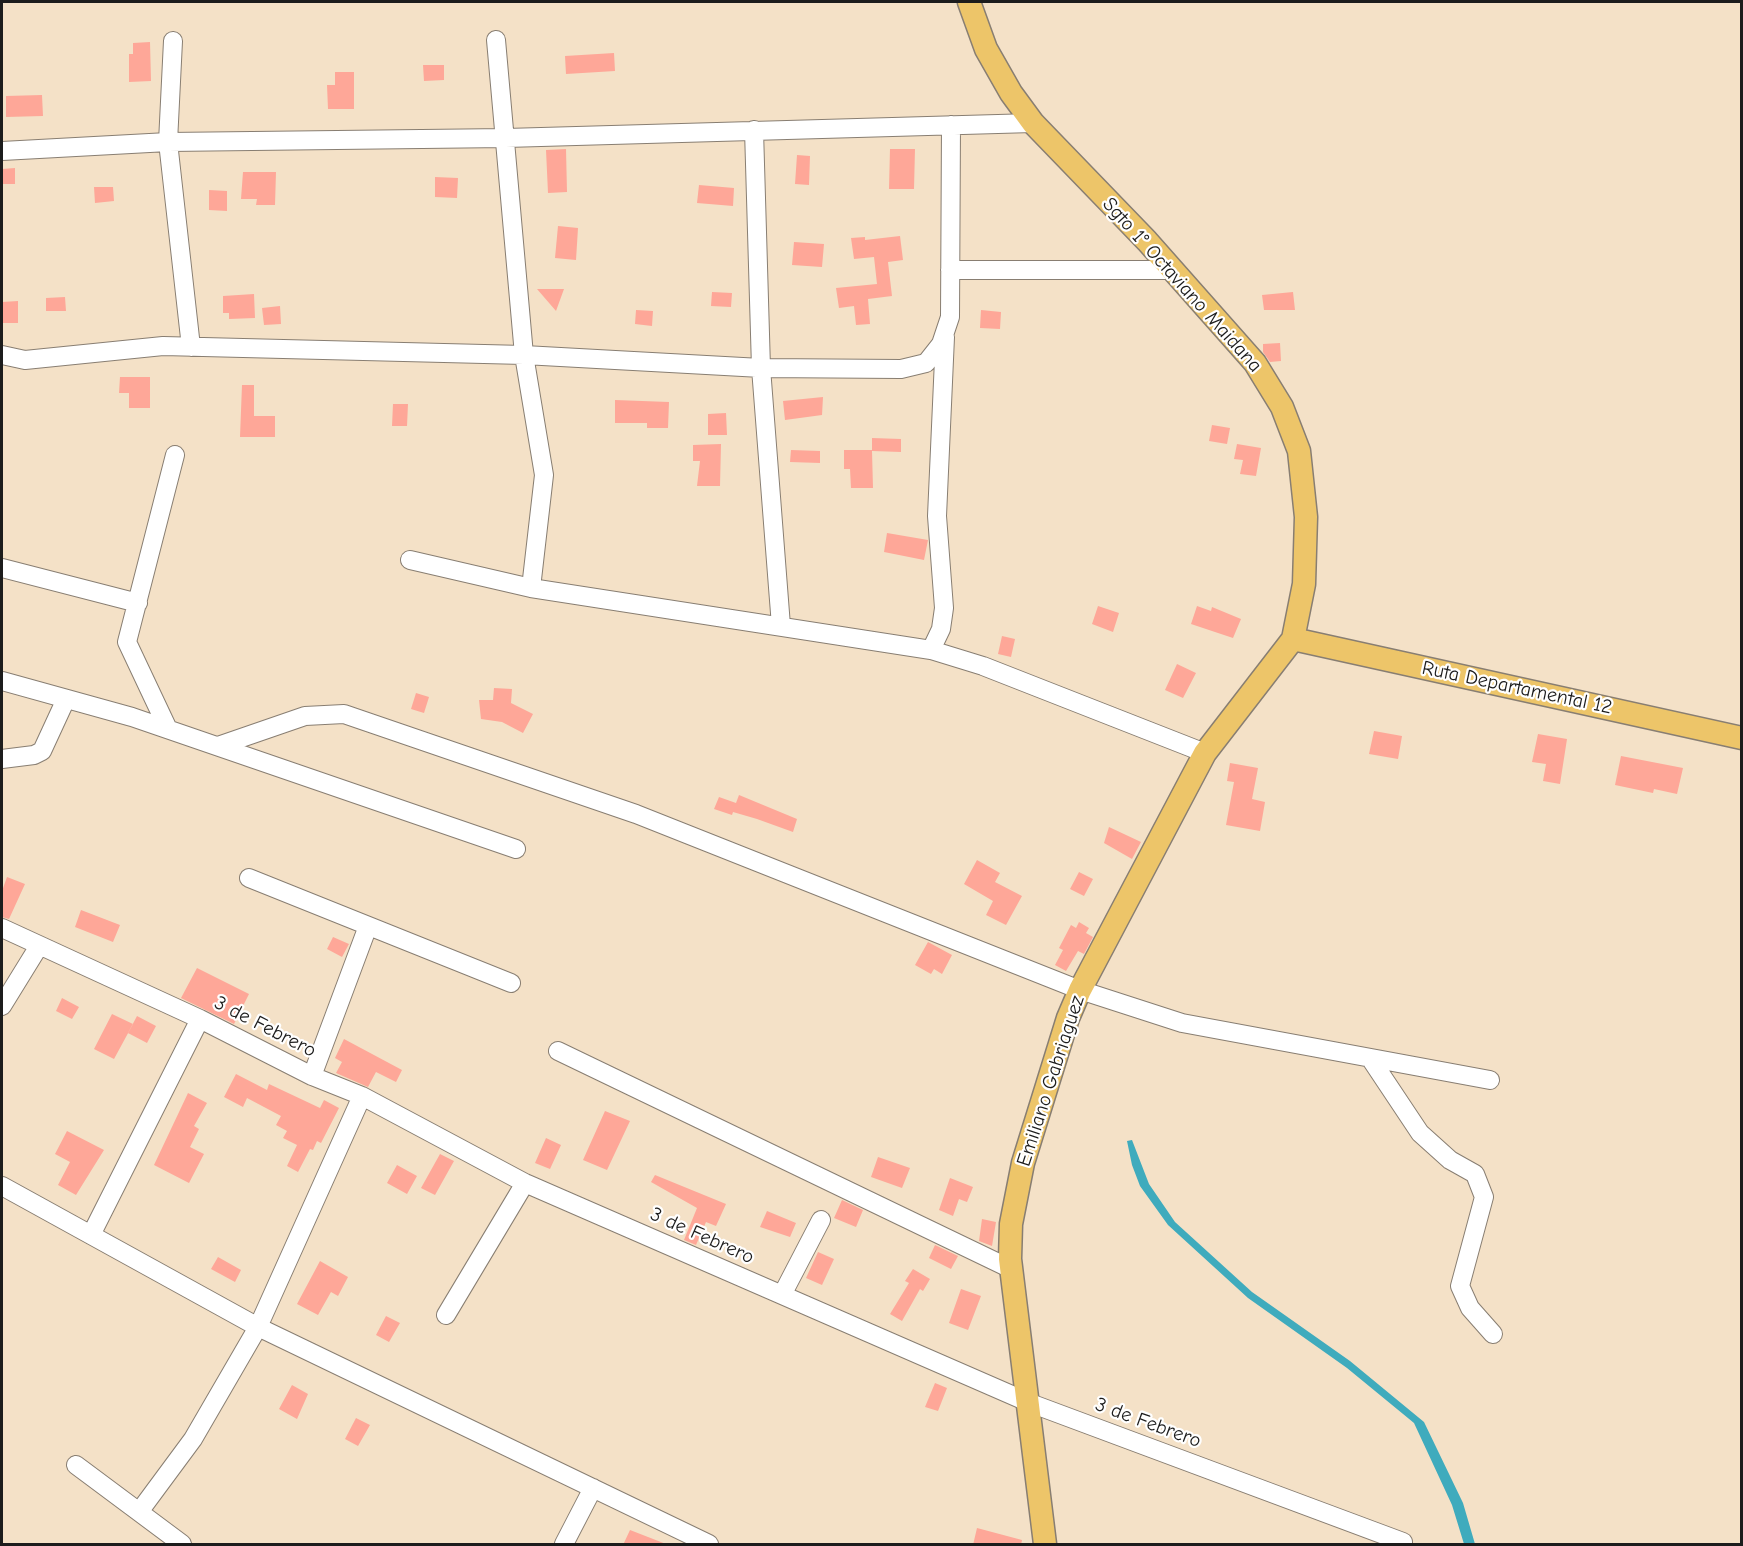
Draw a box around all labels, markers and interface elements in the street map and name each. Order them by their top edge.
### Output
street label: Sgto 1° Octaviano Maidana [1097,193,1267,377]
street label: Ruta Departamental 12 [1420,656,1614,720]
street label: 3 de Febrero [210,991,320,1063]
street label: Emiliano Gabriaguez [1012,992,1090,1170]
street label: 3 de Febrero [646,1202,758,1270]
street label: 3 de Febrero [1092,1393,1204,1453]

